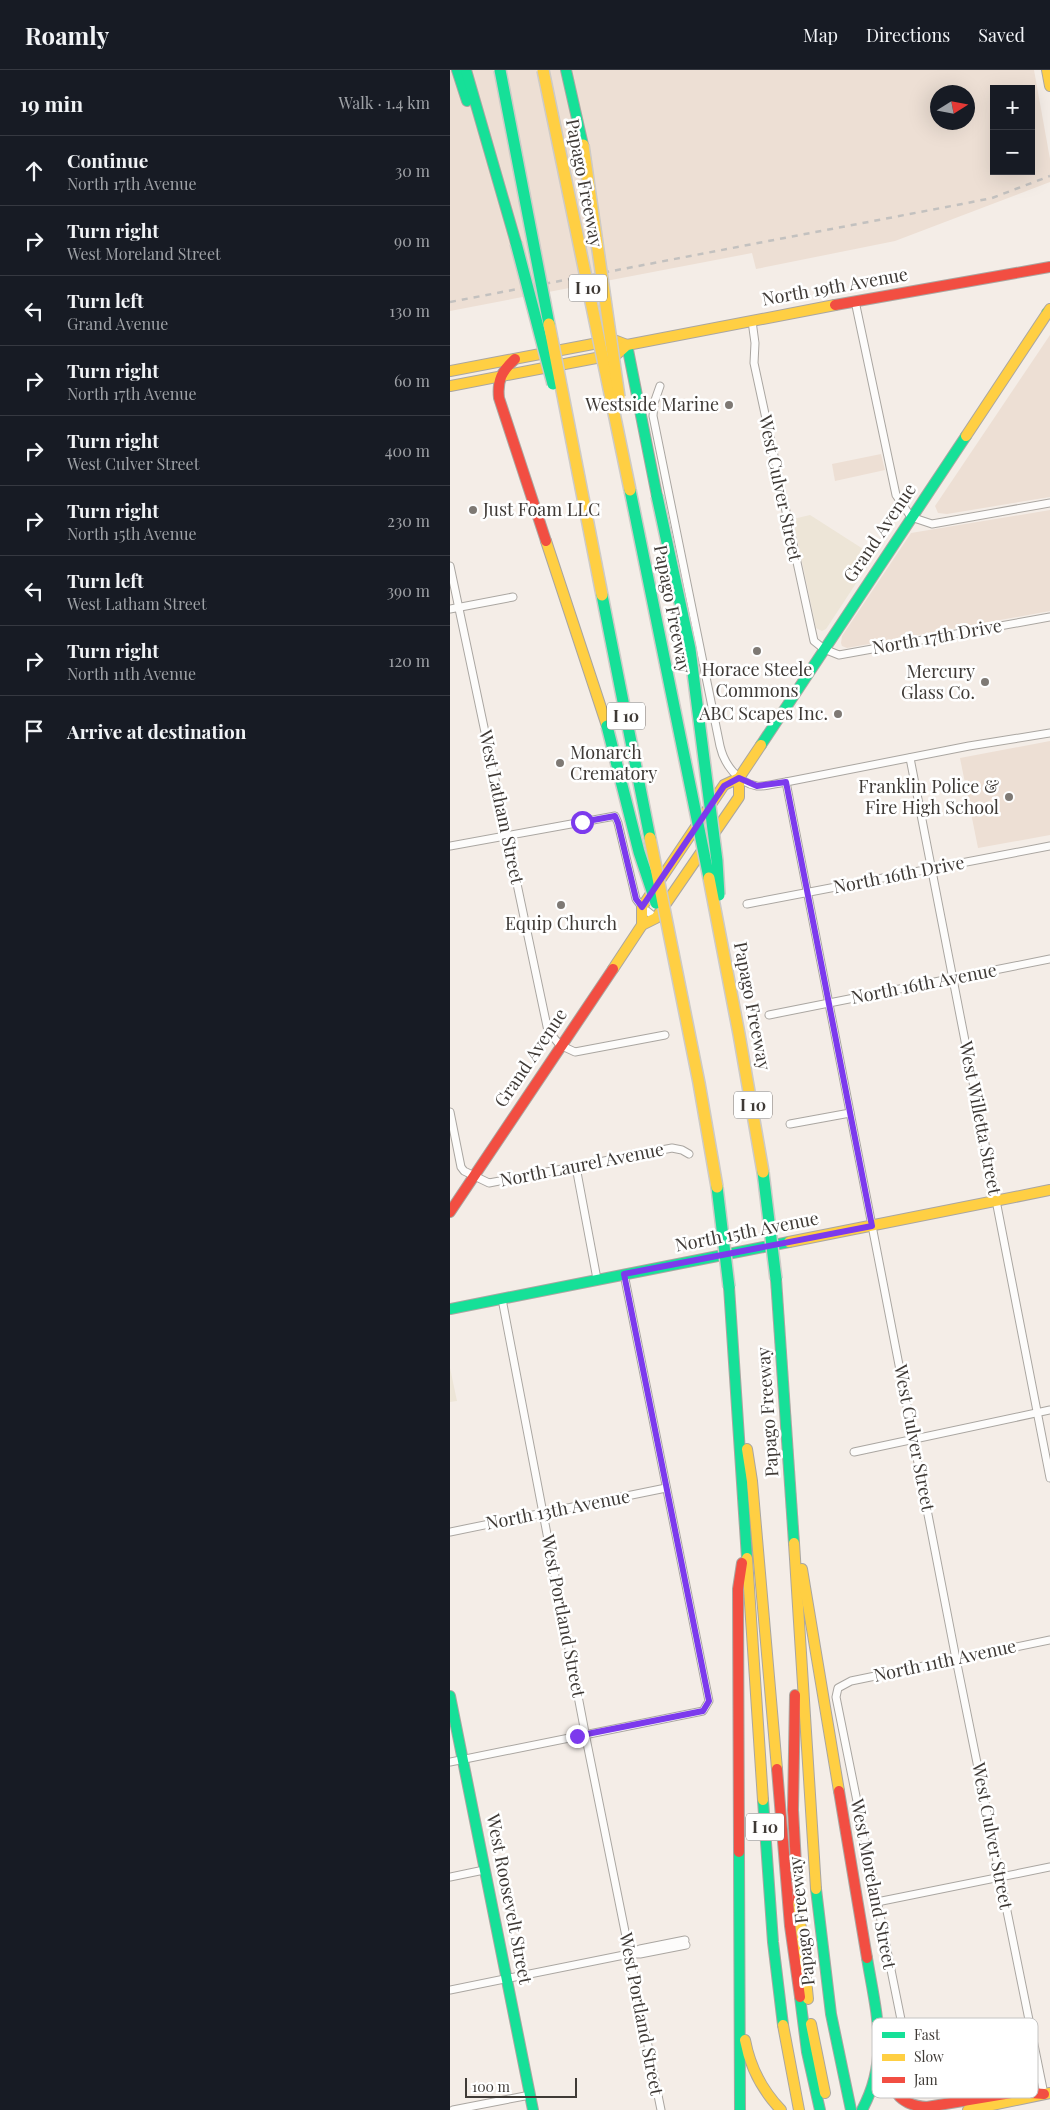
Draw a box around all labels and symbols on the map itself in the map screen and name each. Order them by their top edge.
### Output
north arrow [930,85,975,130]
street label: Papago Freeway [561,117,609,249]
street label: North 19th Avenue [760,261,910,311]
road number: I 10 [569,274,607,302]
place label: Westside Marine [584,392,719,416]
marker: Westside Marine [723,399,735,411]
street label: West Culver Street [754,411,808,564]
street label: Grand Avenue [837,478,921,586]
place label: Just Foam LLC [482,497,600,521]
marker: Just Foam LLC [467,504,479,516]
street label: Papago Freeway [649,543,697,675]
street label: North 17th Drive [870,613,1003,659]
marker: Horace Steele Commons [751,645,763,657]
place label: Horace Steele Commons [702,657,812,702]
place label: Mercury Glass Co. [901,659,975,704]
marker: Mercury Glass Co. [979,676,991,688]
place label: ABC Scapes Inc. [698,701,828,725]
road number: I 10 [607,702,645,729]
marker: ABC Scapes Inc. [832,708,844,720]
street label: West Latham Street [474,727,530,887]
place label: Monarch Crematory [570,740,657,785]
marker: Monarch Crematory [554,757,566,769]
place label: Franklin Police & Fire High School [858,774,999,819]
marker: Franklin Police & Fire High School [1003,791,1015,803]
route start [571,811,594,834]
street label: North 16th Drive [831,850,966,899]
marker: Equip Church [555,899,567,911]
place label: Equip Church [505,911,617,935]
street label: Papago Freeway [729,940,777,1072]
street label: North 16th Avenue [849,957,999,1009]
street label: Grand Avenue [488,1003,572,1111]
street label: West Willetta Street [954,1038,1008,1197]
road number: I 10 [734,1092,772,1118]
street label: North Laurel Avenue [498,1136,666,1192]
street label: North 15th Avenue [673,1205,821,1257]
street label: Papago Freeway [750,1346,784,1478]
street label: West Culver Street [889,1361,941,1514]
street label: North 13th Avenue [484,1483,632,1535]
street label: West Portland Street [536,1531,592,1700]
street label: North 11th Avenue [871,1633,1018,1687]
route end [566,1725,589,1748]
street label: West Culver Street [967,1759,1019,1912]
street label: West Moreland Street [846,1796,902,1972]
street label: West Roosevelt Street [482,1811,538,1987]
road number: I 10 [746,1814,784,1840]
street label: Papago Freeway [782,1855,820,1987]
street label: West Portland Street [614,1929,670,2098]
legend [872,2018,1038,2098]
text: Fast [914,2025,941,2044]
text: Slow [914,2047,944,2066]
text: Jam [913,2070,938,2089]
scale bar [465,2075,578,2098]

